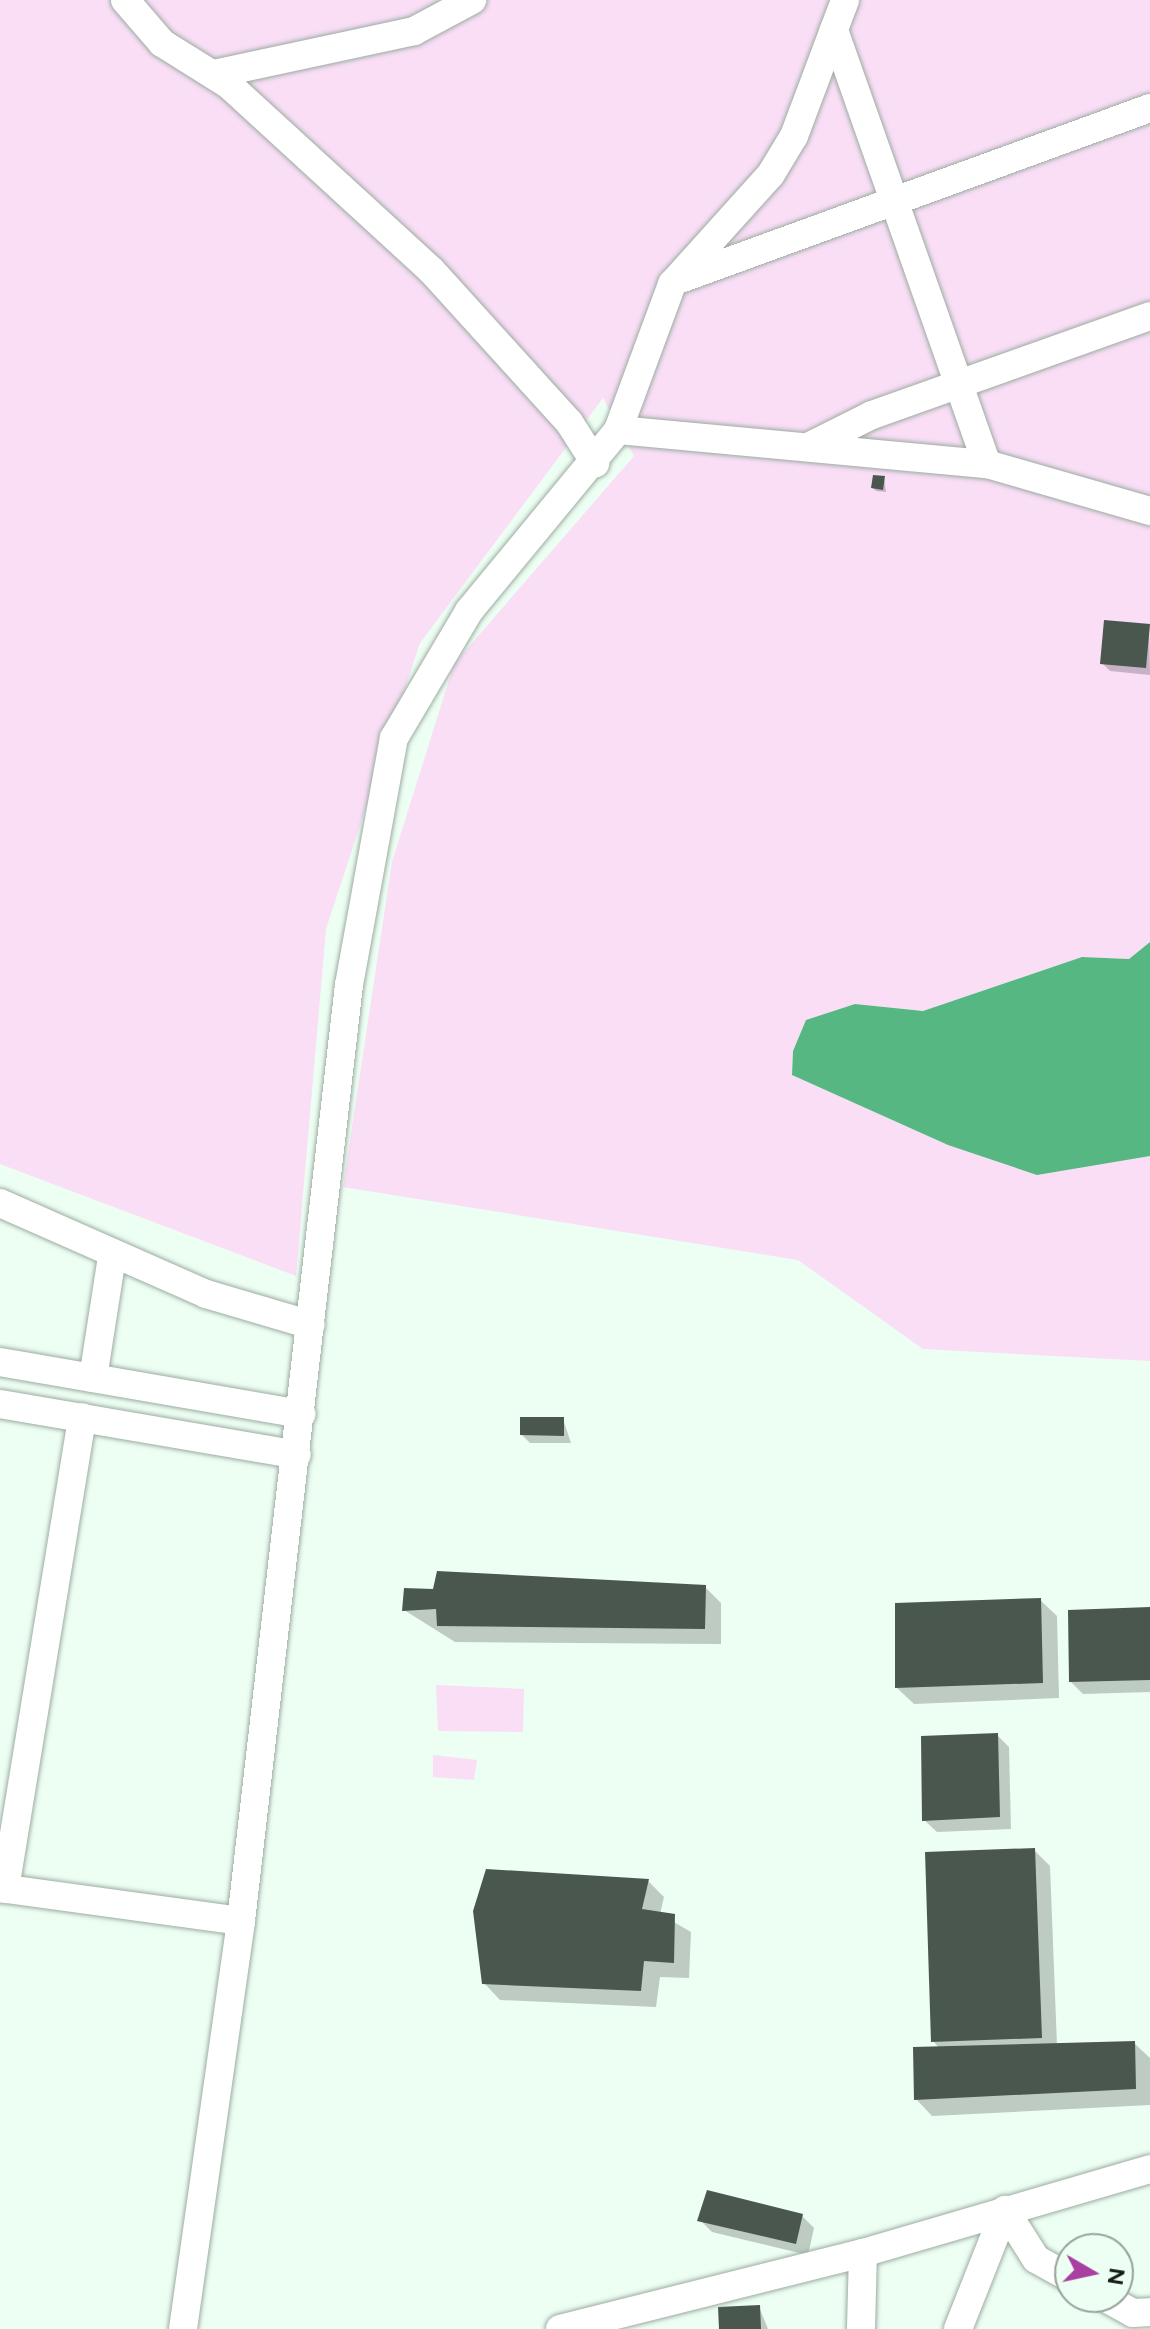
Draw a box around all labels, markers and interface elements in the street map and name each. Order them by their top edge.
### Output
north arrow [1054,2233,1134,2313]
text: N [1102,2266,1131,2287]

